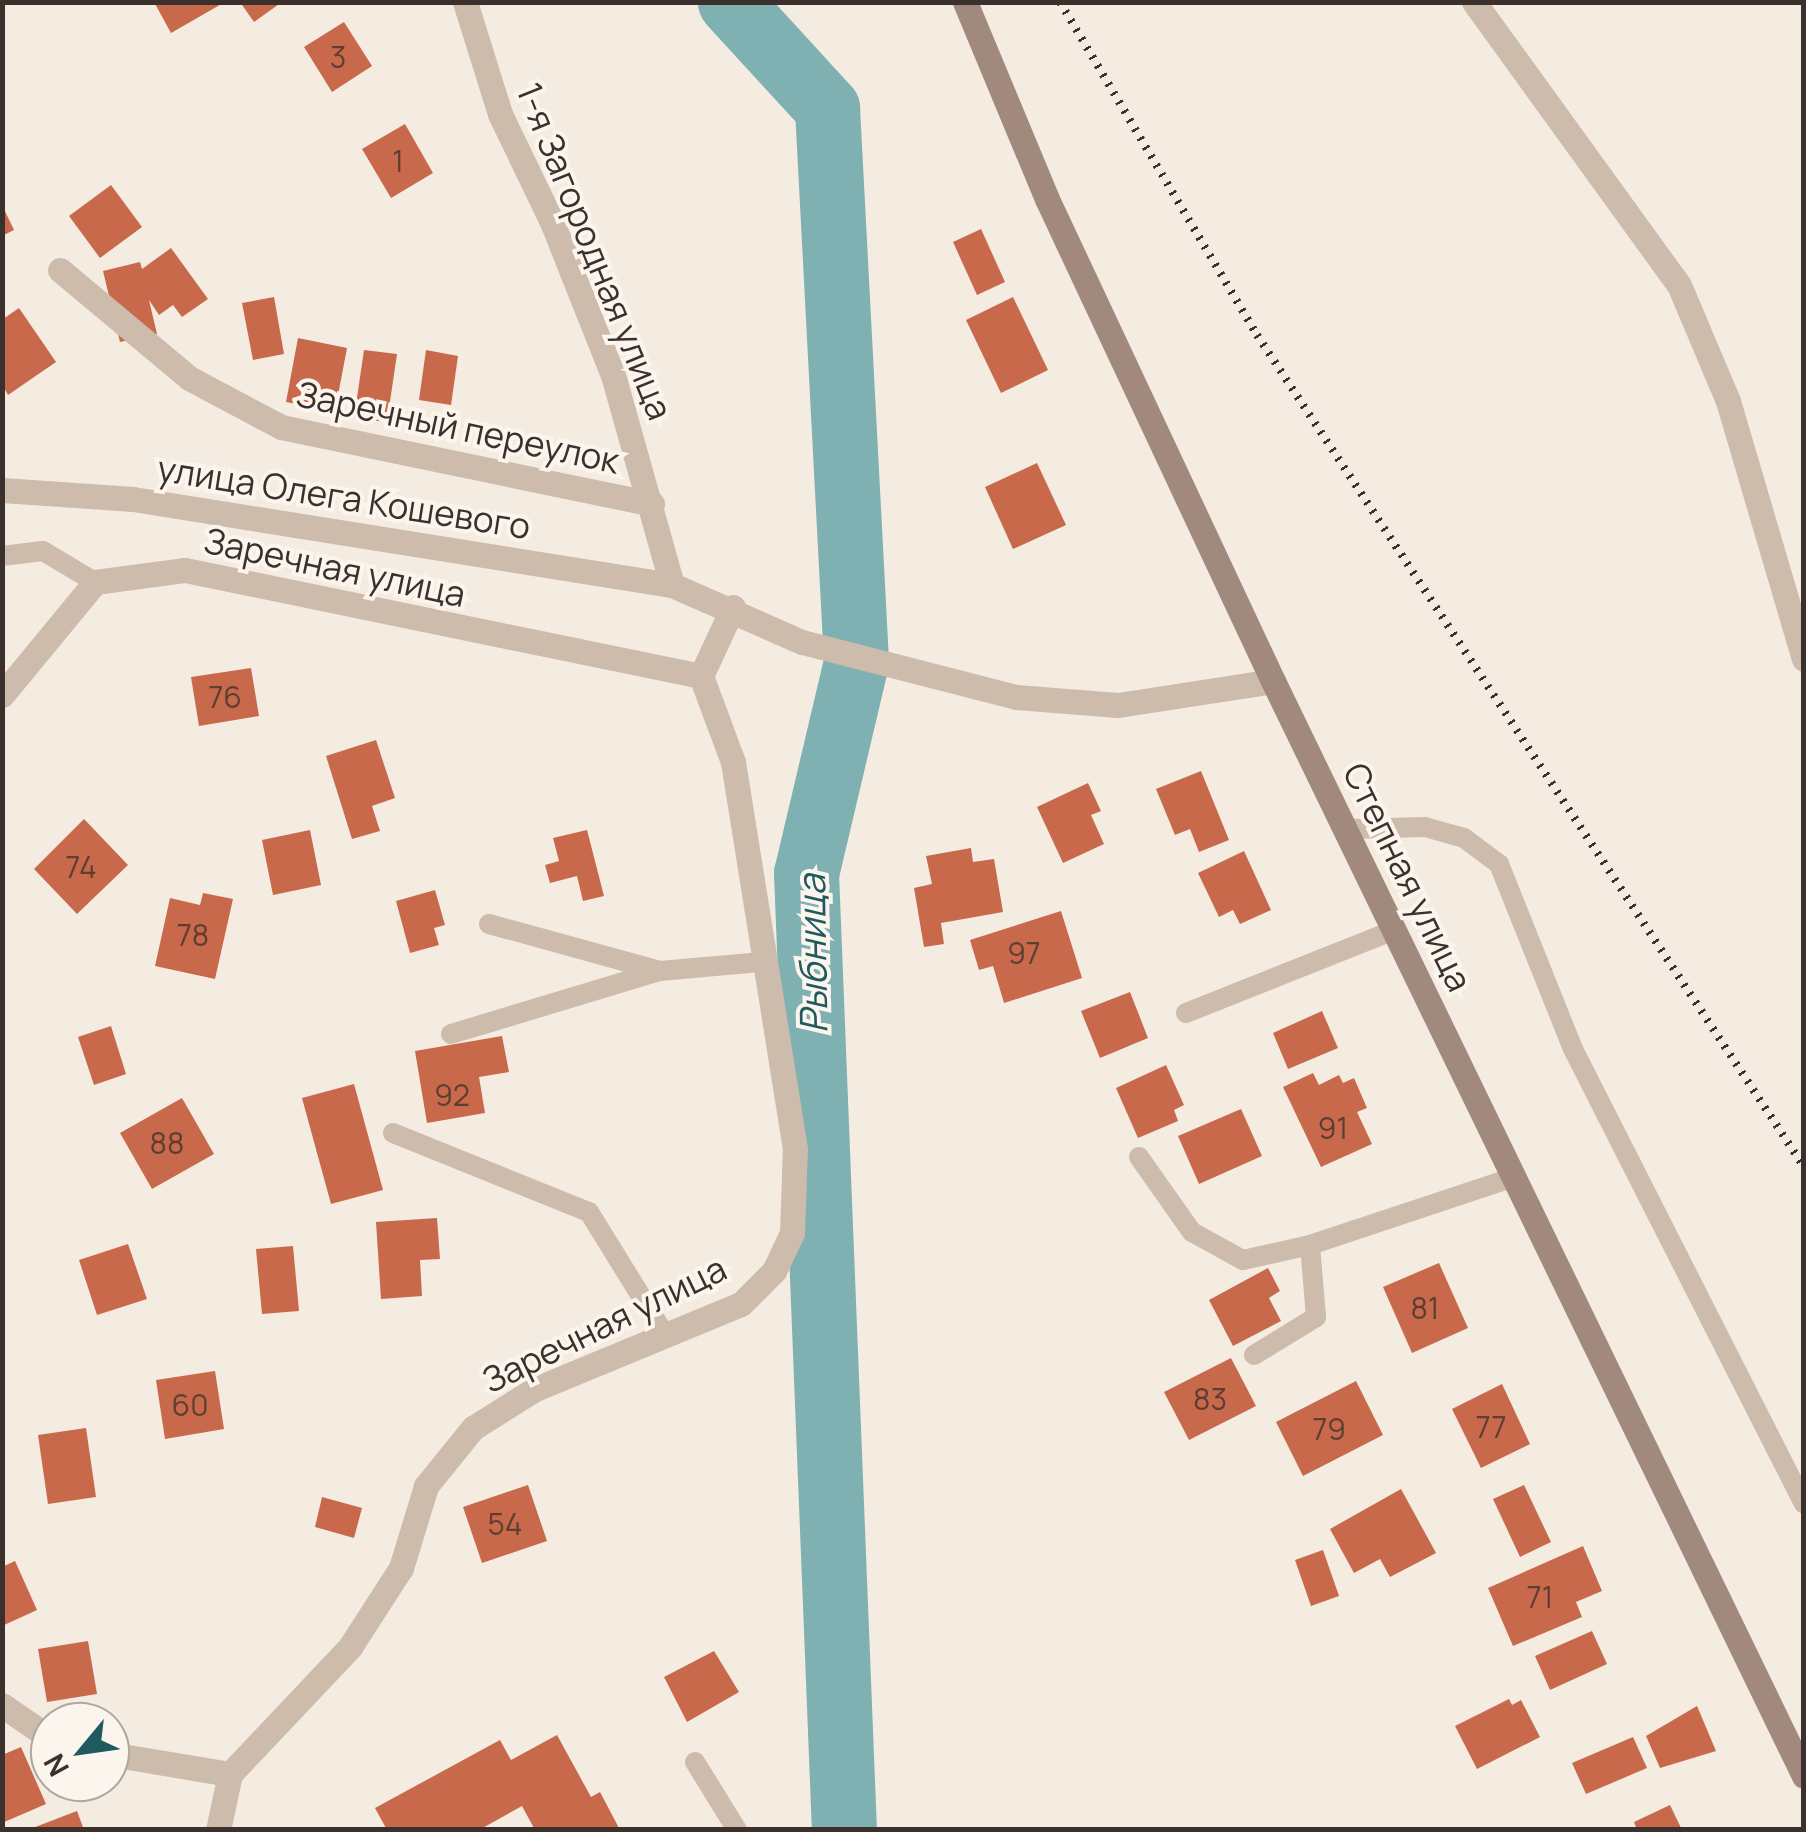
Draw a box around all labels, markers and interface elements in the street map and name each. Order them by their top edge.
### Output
house number: 3 [330,39,346,75]
street label: 1-я Загородная улица [508,77,682,425]
house number: 1 [392,143,404,179]
street label: Заречный переулок [293,372,623,482]
street label: улица Олега Кошевого [155,447,533,547]
street label: Заречная улица [201,519,469,615]
house number: 76 [208,679,242,715]
street label: Степная улица [1335,756,1481,998]
house number: 74 [65,849,97,885]
water label: Рыбница [788,874,836,1034]
house number: 78 [177,917,209,953]
house number: 97 [1007,935,1041,971]
house number: 92 [434,1077,470,1113]
house number: 91 [1318,1110,1348,1146]
house number: 88 [150,1125,184,1161]
street label: Заречная улица [475,1247,733,1401]
house number: 81 [1410,1290,1440,1326]
house number: 83 [1193,1381,1227,1417]
house number: 60 [172,1387,208,1423]
house number: 77 [1476,1409,1506,1445]
house number: 79 [1312,1411,1346,1447]
house number: 54 [487,1506,523,1542]
house number: 71 [1527,1579,1553,1615]
north arrow [30,1702,130,1802]
text: N [34,1748,77,1784]

